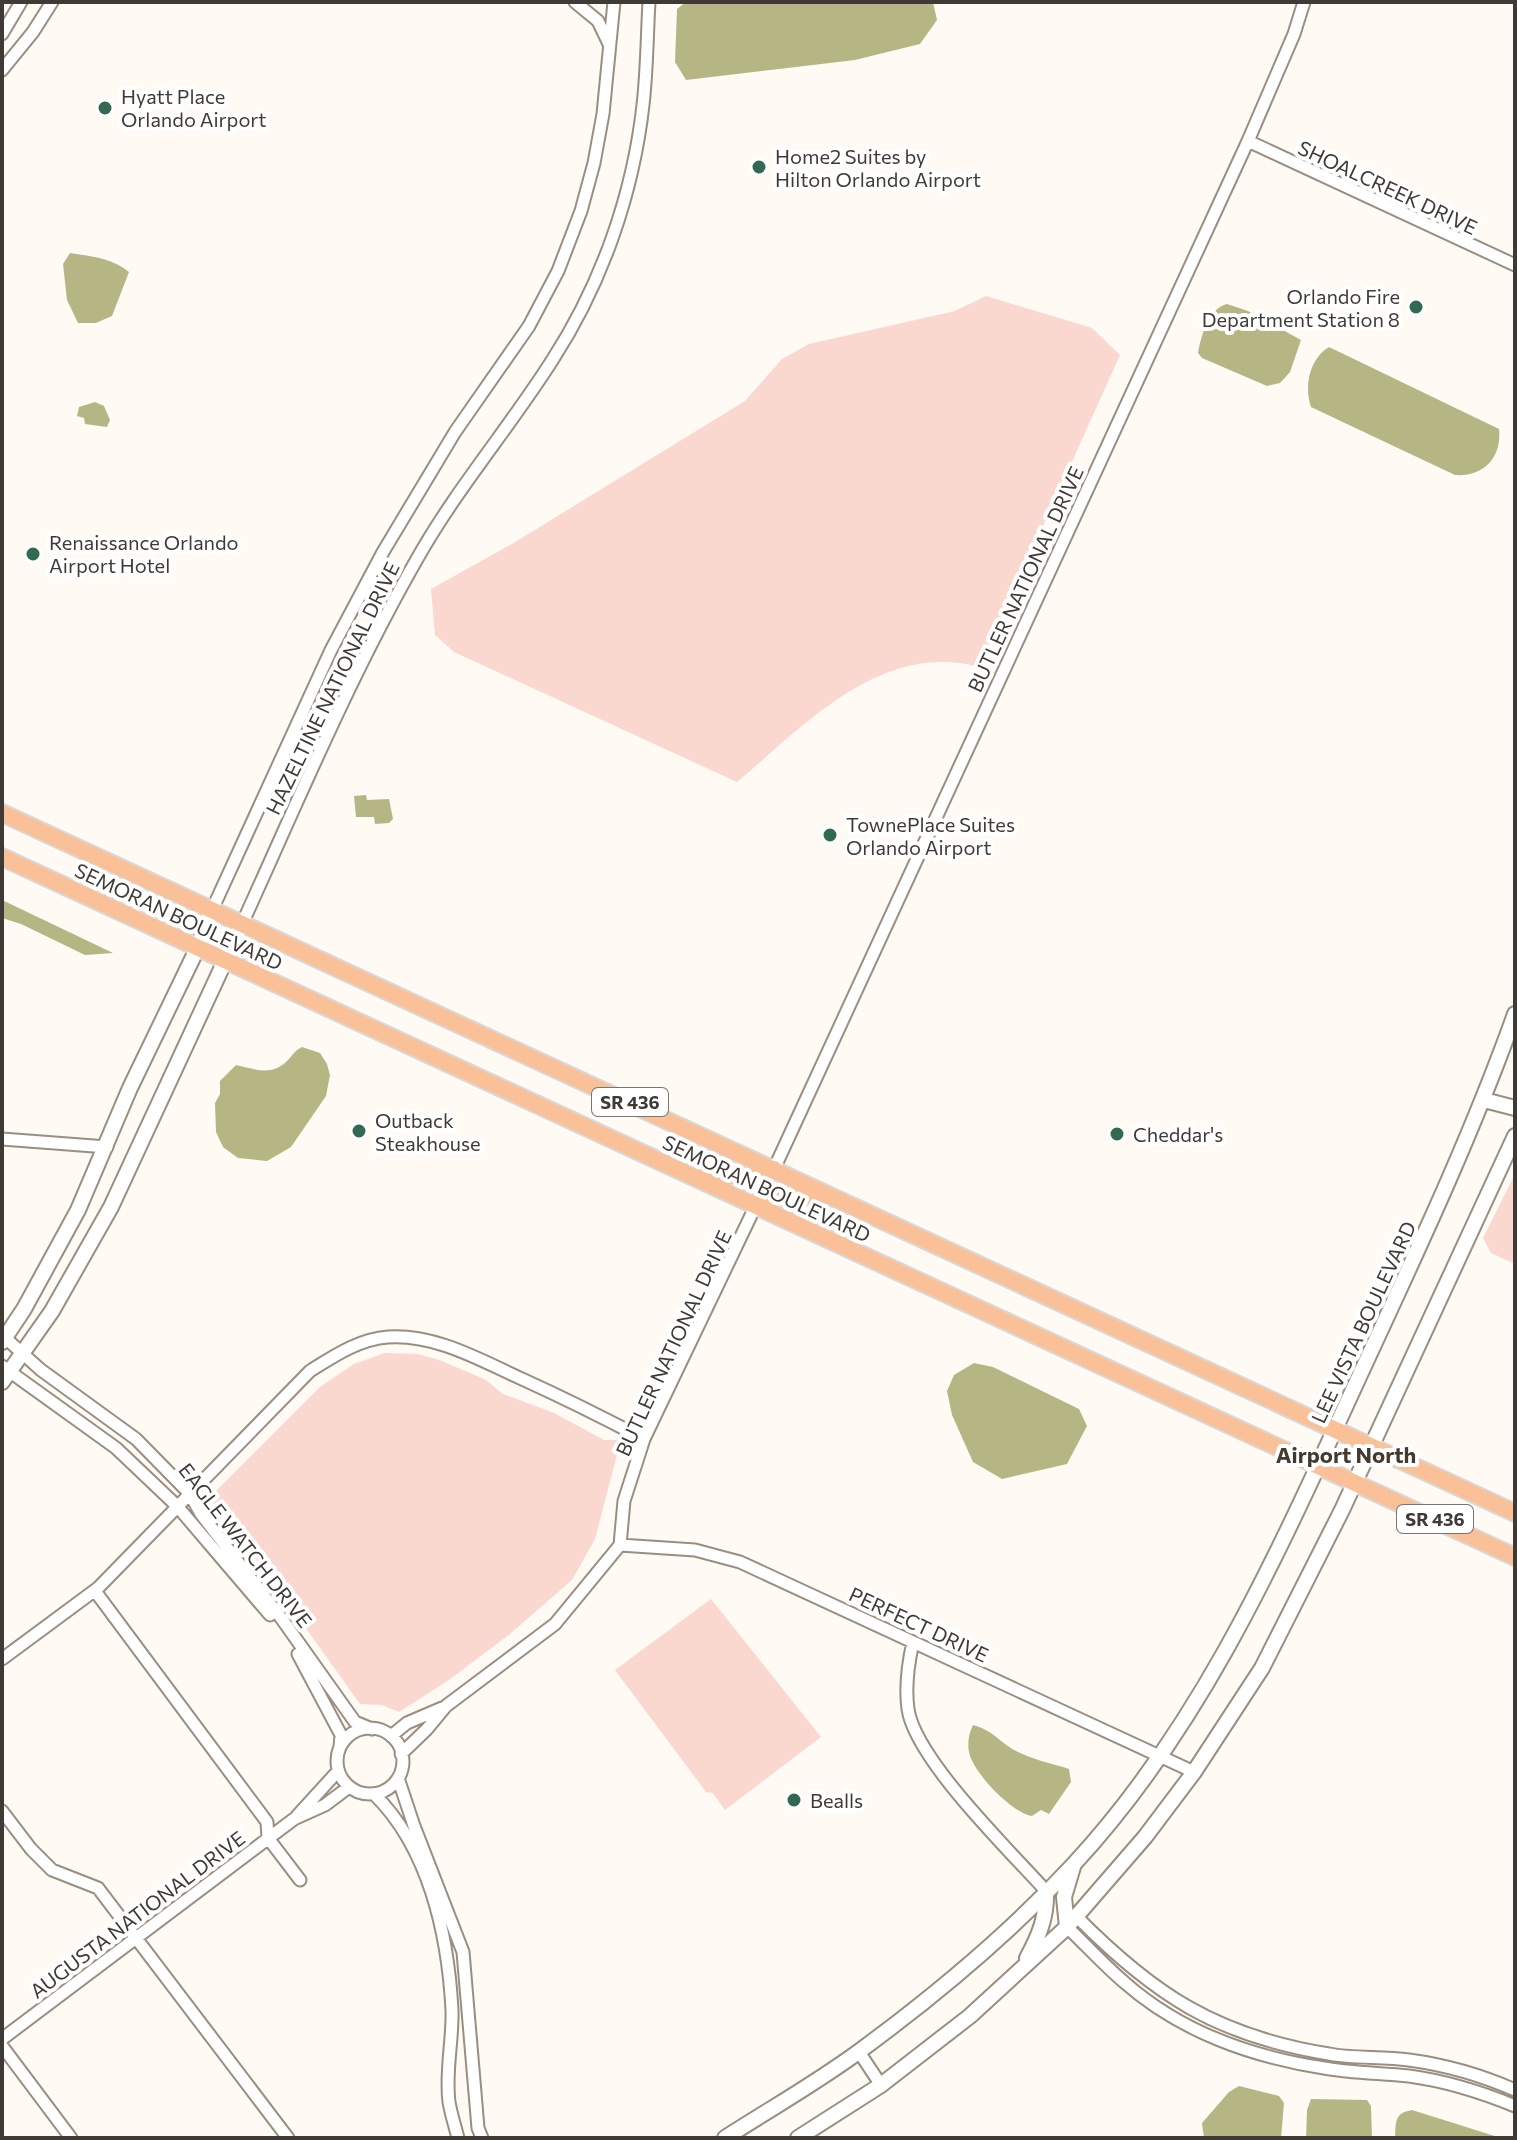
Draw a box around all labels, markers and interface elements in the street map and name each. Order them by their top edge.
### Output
place label: Hyatt Place Orlando Airport [121,84,267,131]
marker: Hyatt Place Orlando Airport [96,99,114,117]
street label: SHOALCREEK DRIVE [1295,135,1481,239]
place label: Home2 Suites by Hilton Orlando Airport [775,144,981,191]
marker: Home2 Suites by Hilton Orlando Airport [750,158,768,176]
place label: Orlando Fire Department Station 8 [1202,284,1400,331]
marker: Orlando Fire Department Station 8 [1407,298,1425,316]
street label: BUTLER NATIONAL DRIVE [962,462,1088,696]
place label: Renaissance Orlando Airport Hotel [49,530,239,577]
marker: Renaissance Orlando Airport Hotel [24,545,42,563]
street label: HAZELTINE NATIONAL DRIVE [260,558,404,818]
place label: TownePlace Suites Orlando Airport [846,812,1015,859]
marker: TownePlace Suites Orlando Airport [821,826,839,844]
street label: SEMORAN BOULEVARD [71,857,287,975]
road number: SR 436 [592,1088,668,1116]
place label: Outback Steakhouse [375,1108,481,1155]
marker: Outback Steakhouse [350,1122,368,1140]
place label: Cheddar's [1133,1122,1223,1146]
marker: Cheddar's [1108,1125,1126,1143]
street label: SEMORAN BOULEVARD [659,1129,875,1247]
street label: LEE VISTA BOULEVARD [1306,1217,1420,1427]
street label: BUTLER NATIONAL DRIVE [610,1226,736,1460]
district label: Airport North [1276,1441,1416,1468]
street label: EAGLE WATCH DRIVE [174,1458,318,1632]
road number: SR 436 [1397,1505,1473,1533]
street label: PERFECT DRIVE [846,1581,992,1667]
place label: Bealls [810,1788,863,1812]
marker: Bealls [785,1791,803,1809]
street label: AUGUSTA NATIONAL DRIVE [25,1825,249,2003]

